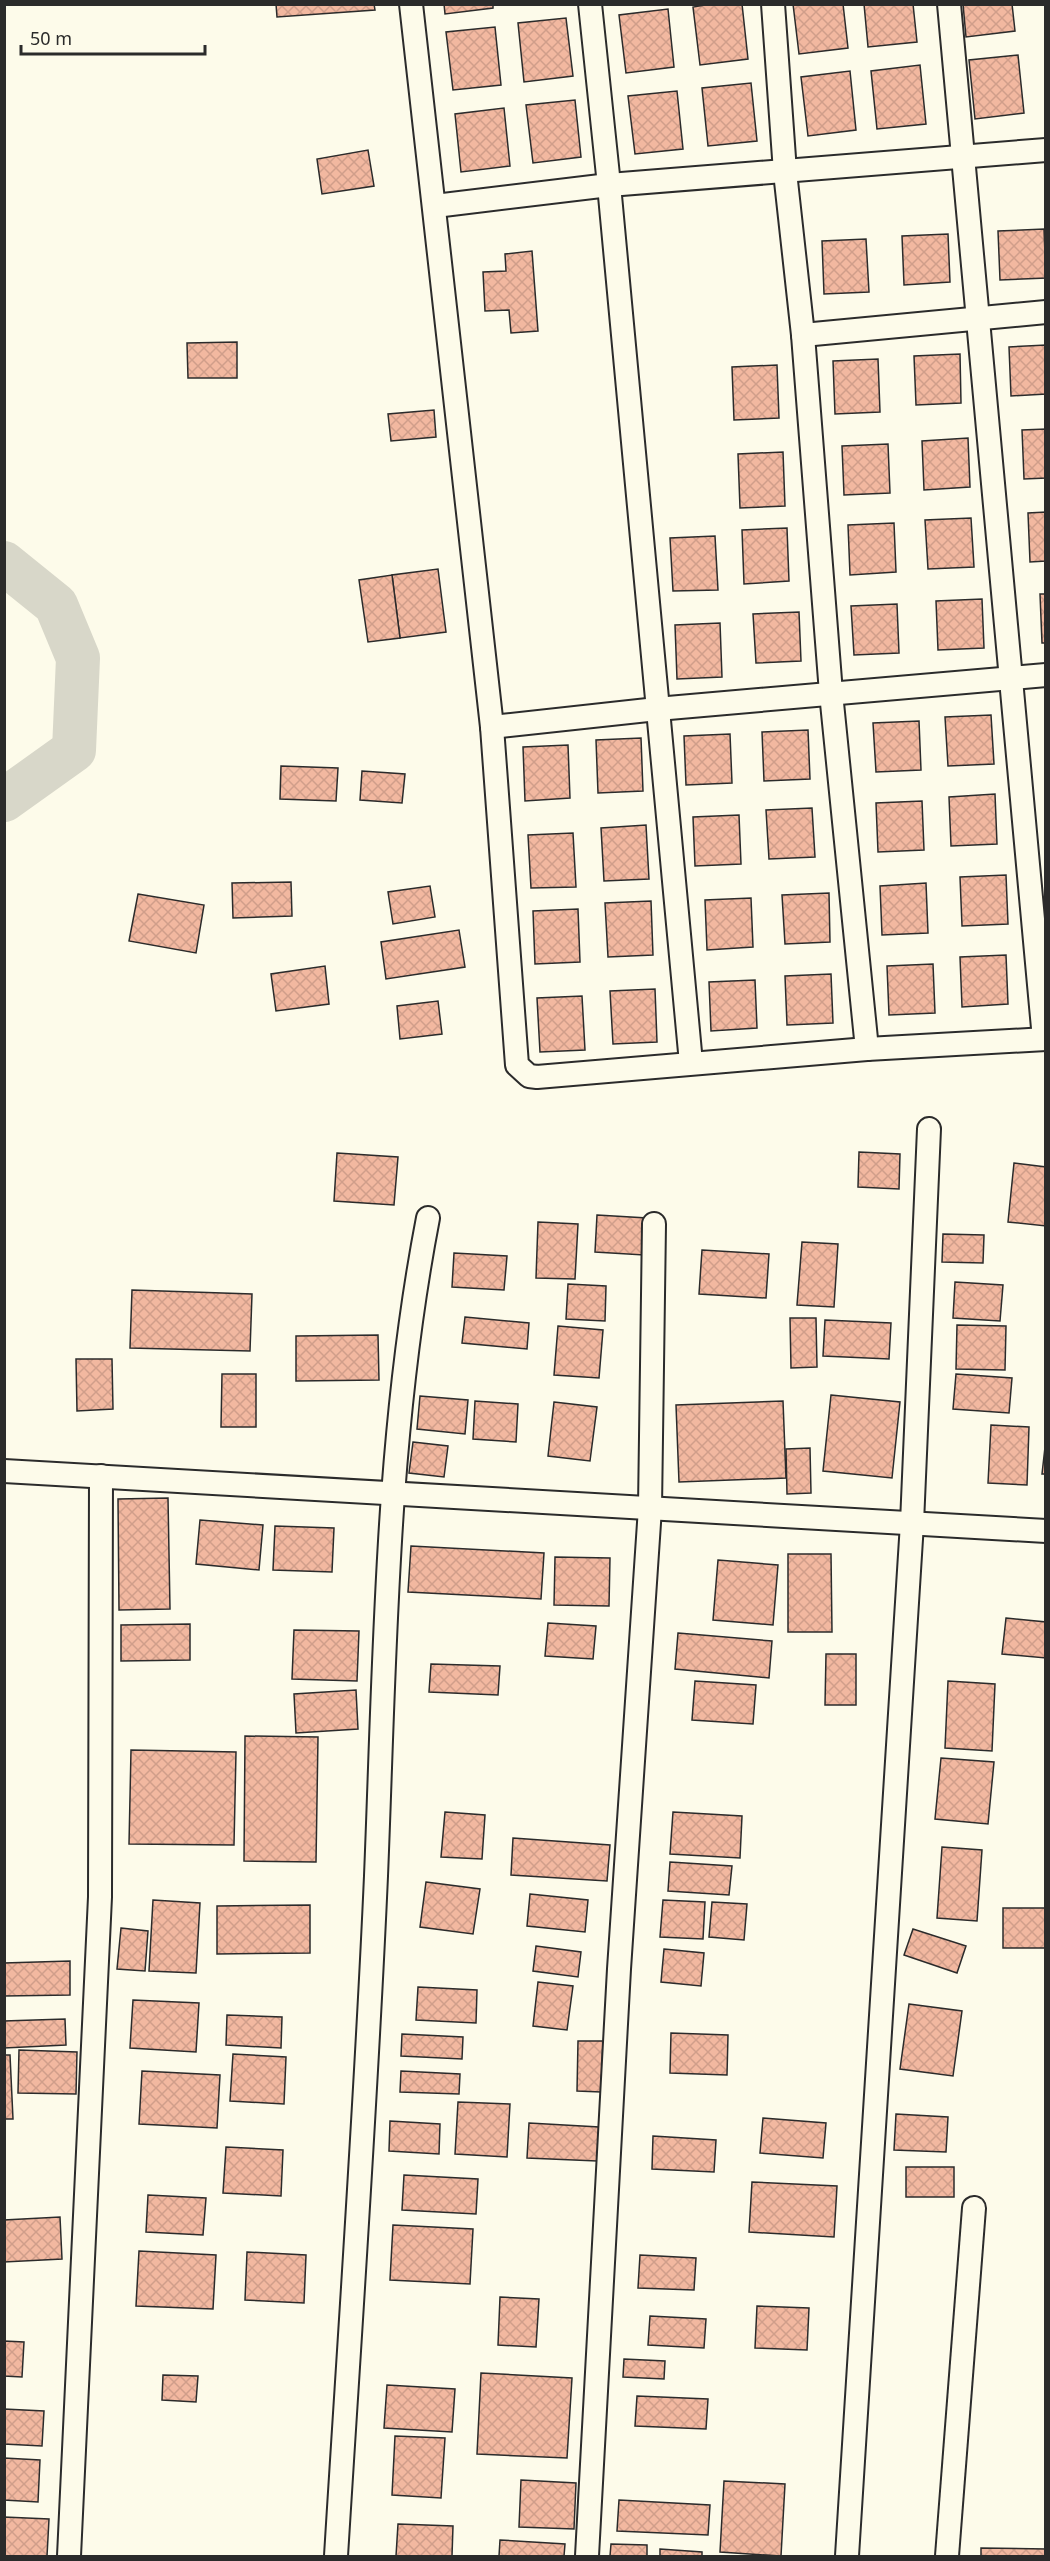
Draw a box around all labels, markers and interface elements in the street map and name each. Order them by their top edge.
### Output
scale bar [21,18,206,56]
text: 50 m [30,26,72,50]

